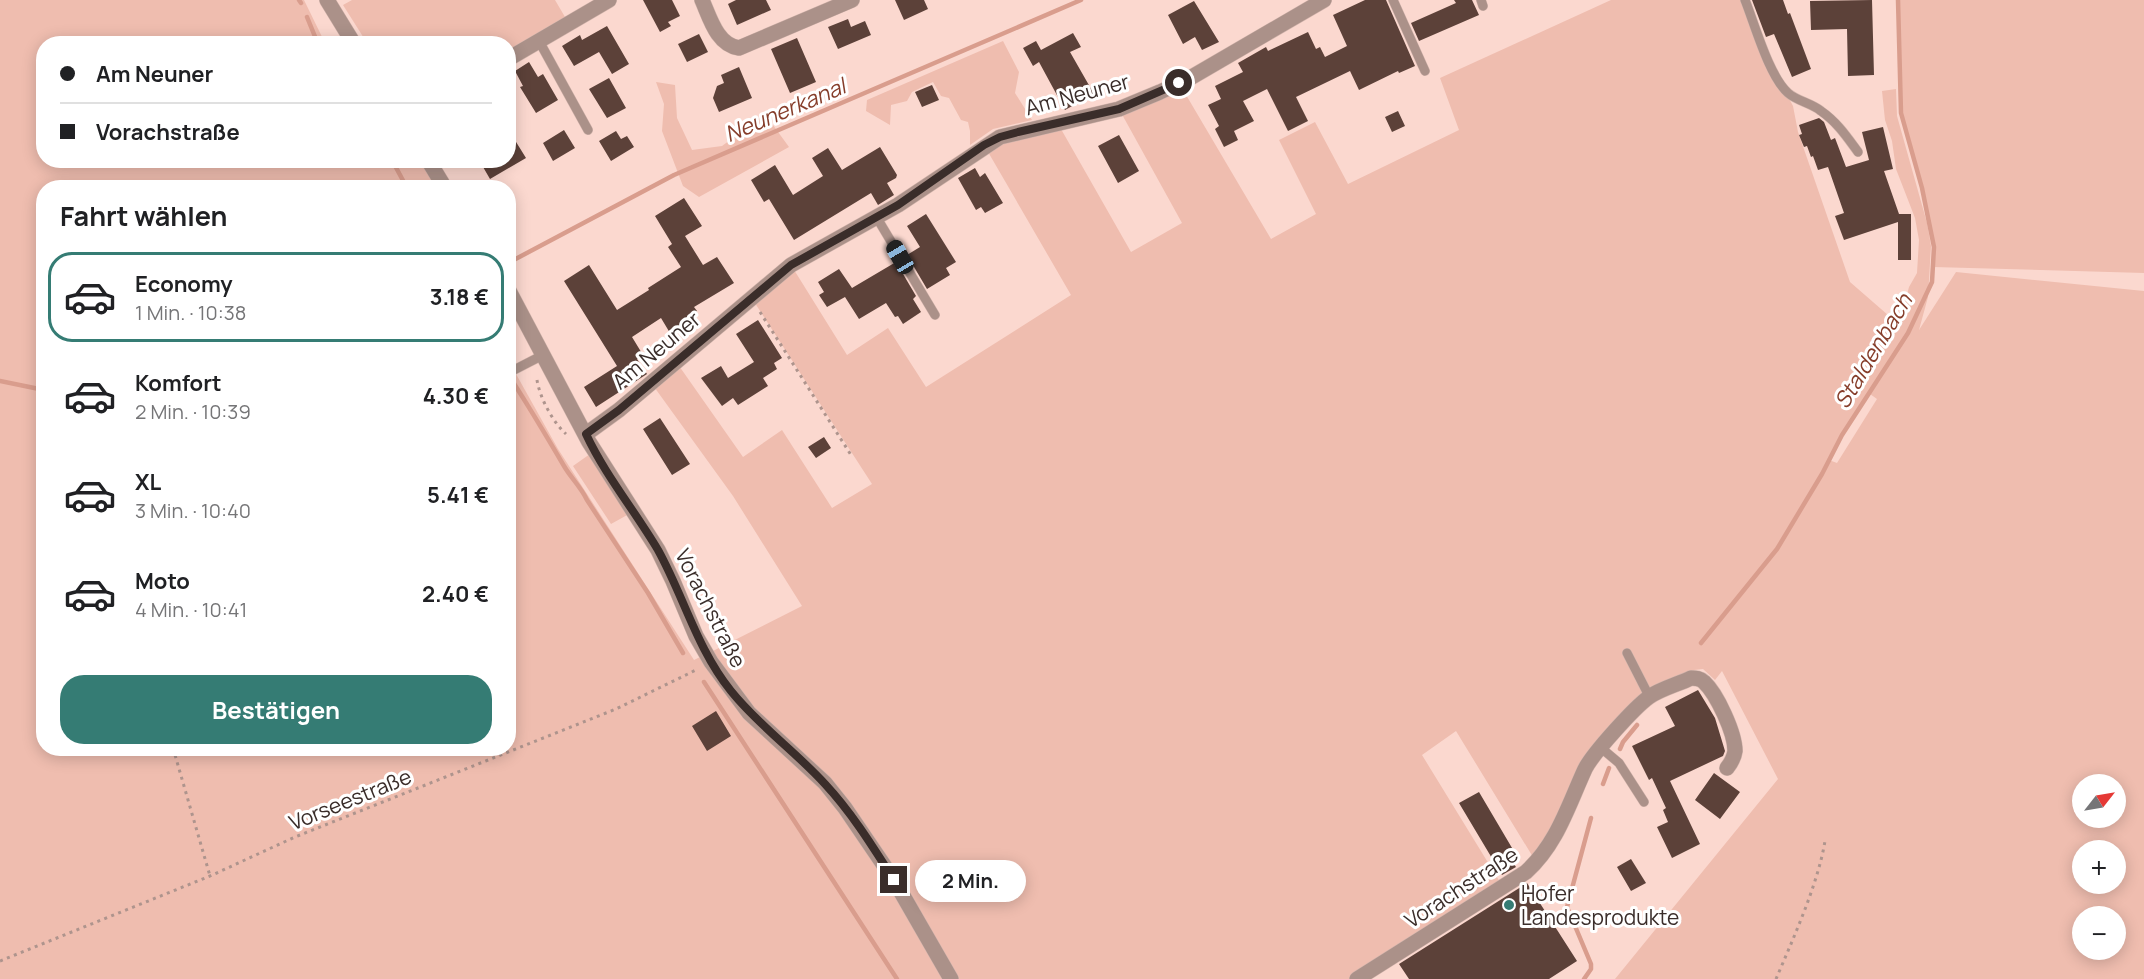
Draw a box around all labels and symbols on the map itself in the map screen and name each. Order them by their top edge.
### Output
street label: Am Neuner [1022,67,1133,121]
route start [1165,69,1192,96]
water label: Neunerkanal [720,70,853,149]
car [883,237,917,277]
water label: Staldenbach [1827,287,1920,414]
street label: Am Neuner [606,305,706,395]
street label: Vorachstraße [669,544,753,672]
street label: Vorseestraße [285,762,415,836]
north arrow [2072,774,2126,828]
street label: Vorachstraße [1399,840,1523,934]
callout: 2 Min. [915,859,1026,901]
route end [880,866,907,893]
place label: Hofer Landesprodukte [1521,879,1679,931]
marker: Hofer Landesprodukte [1502,898,1516,912]

